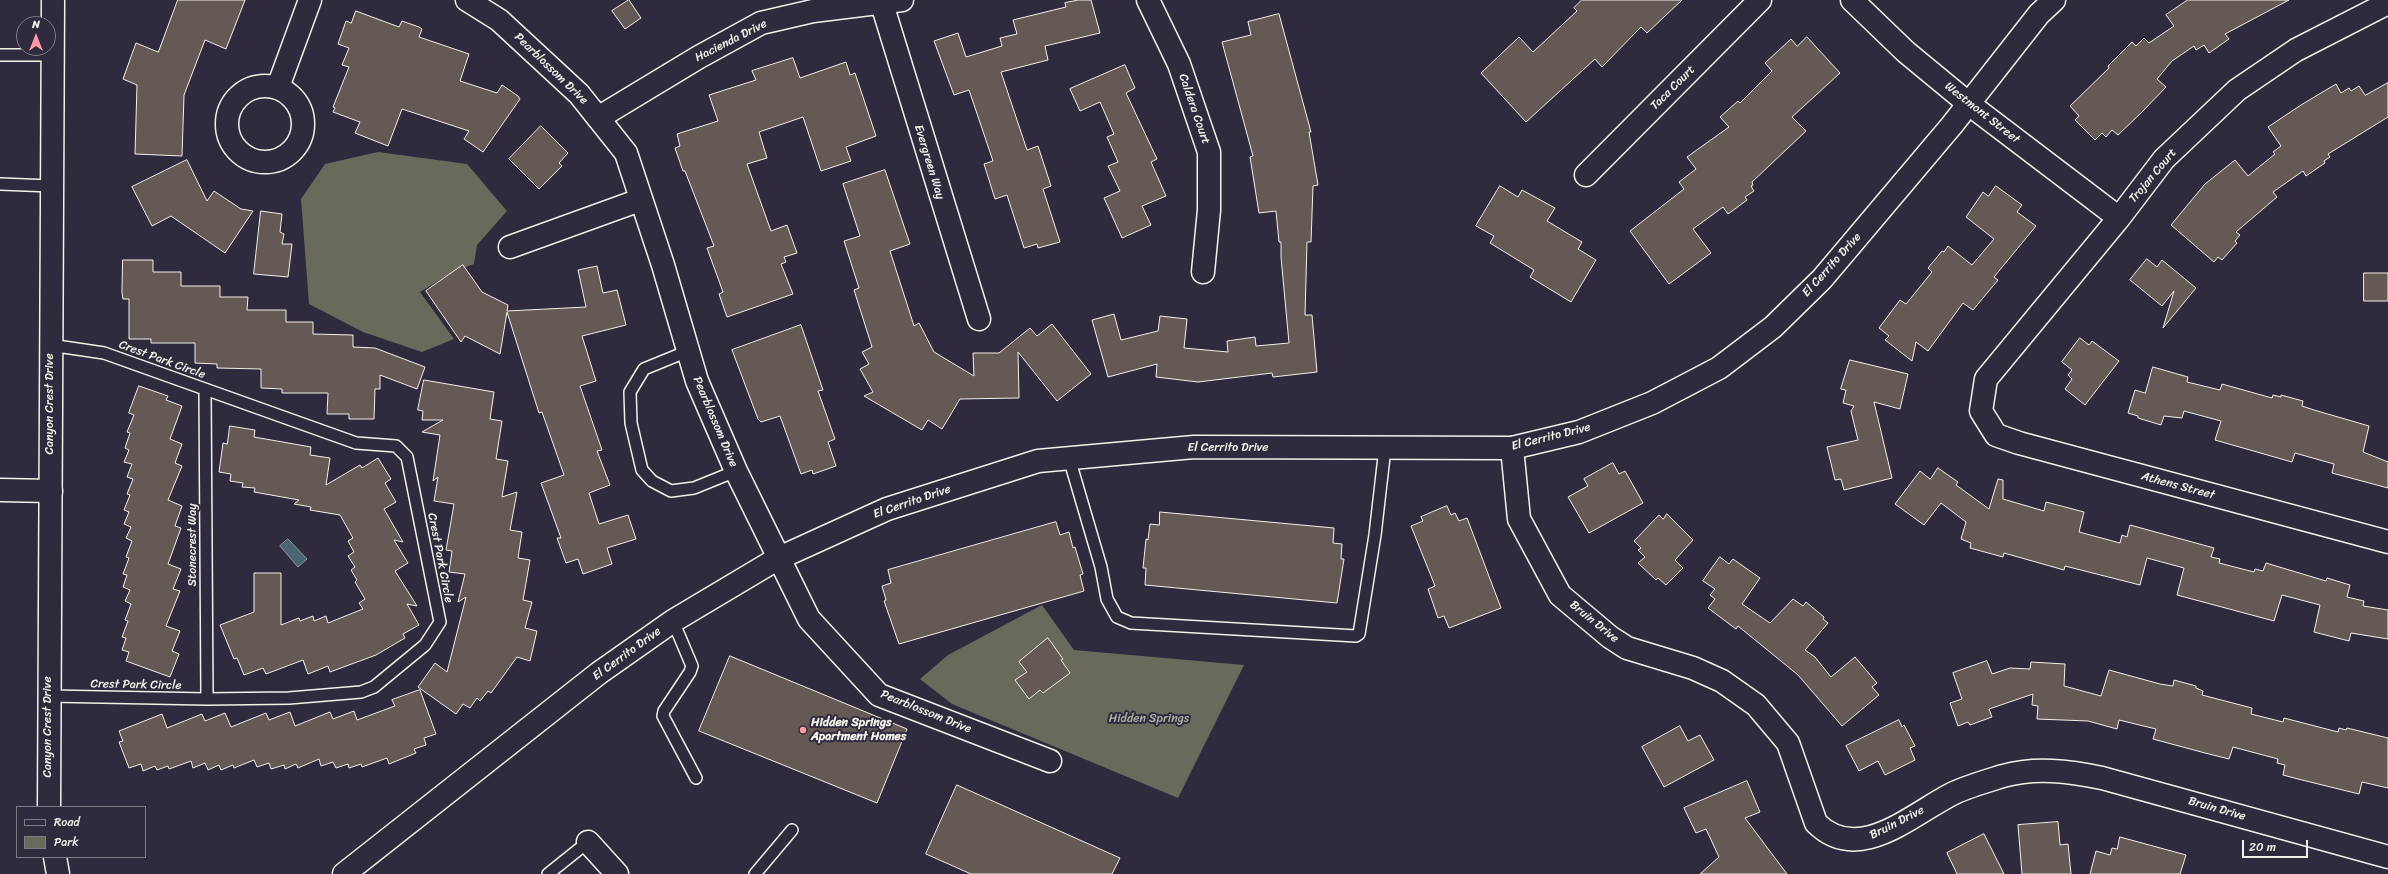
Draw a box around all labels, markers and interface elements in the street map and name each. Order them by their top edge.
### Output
text: N [32,15,40,34]
north arrow [16,16,56,56]
street label: Hacienda Drive [693,17,769,65]
street label: Pearblossom Drive [511,30,591,108]
street label: Taca Court [1648,63,1698,113]
street label: Caldera Court [1175,72,1213,146]
street label: Westmont Street [1942,79,2022,147]
street label: Evergreen Way [911,123,947,201]
street label: Trojan Court [2126,146,2180,206]
street label: El Cerrito Drive [1800,230,1864,300]
street label: Crest Park Circle [117,338,207,382]
street label: Canyon Crest Drive [43,353,57,455]
street label: Pearblossom Drive [689,375,741,469]
street label: El Cerrito Drive [1510,420,1592,454]
street label: El Cerrito Drive [1187,441,1269,455]
street label: Athens Street [2140,469,2216,503]
street label: El Cerrito Drive [871,482,953,522]
street label: Stonecrest Way [186,503,200,587]
street label: Crest Park Circle [424,512,456,604]
street label: Bruin Drive [1567,598,1621,646]
street label: El Cerrito Drive [590,624,664,684]
street label: Canyon Crest Drive [41,676,55,778]
street label: Crest Park Circle [90,677,182,693]
street label: Pearblossom Drive [878,687,974,737]
park label: Hidden Springs [1109,712,1189,726]
place label: Hidden Springs Apartment Homes [811,716,906,744]
marker: Hidden Springs Apartment Homes [798,725,808,735]
street label: Bruin Drive [2187,794,2247,824]
street label: Bruin Drive [1867,803,1927,843]
legend [16,806,146,858]
text: Road [54,811,80,833]
text: Park [54,831,79,853]
scale bar [2244,832,2310,858]
text: 20 m [2249,836,2276,858]

